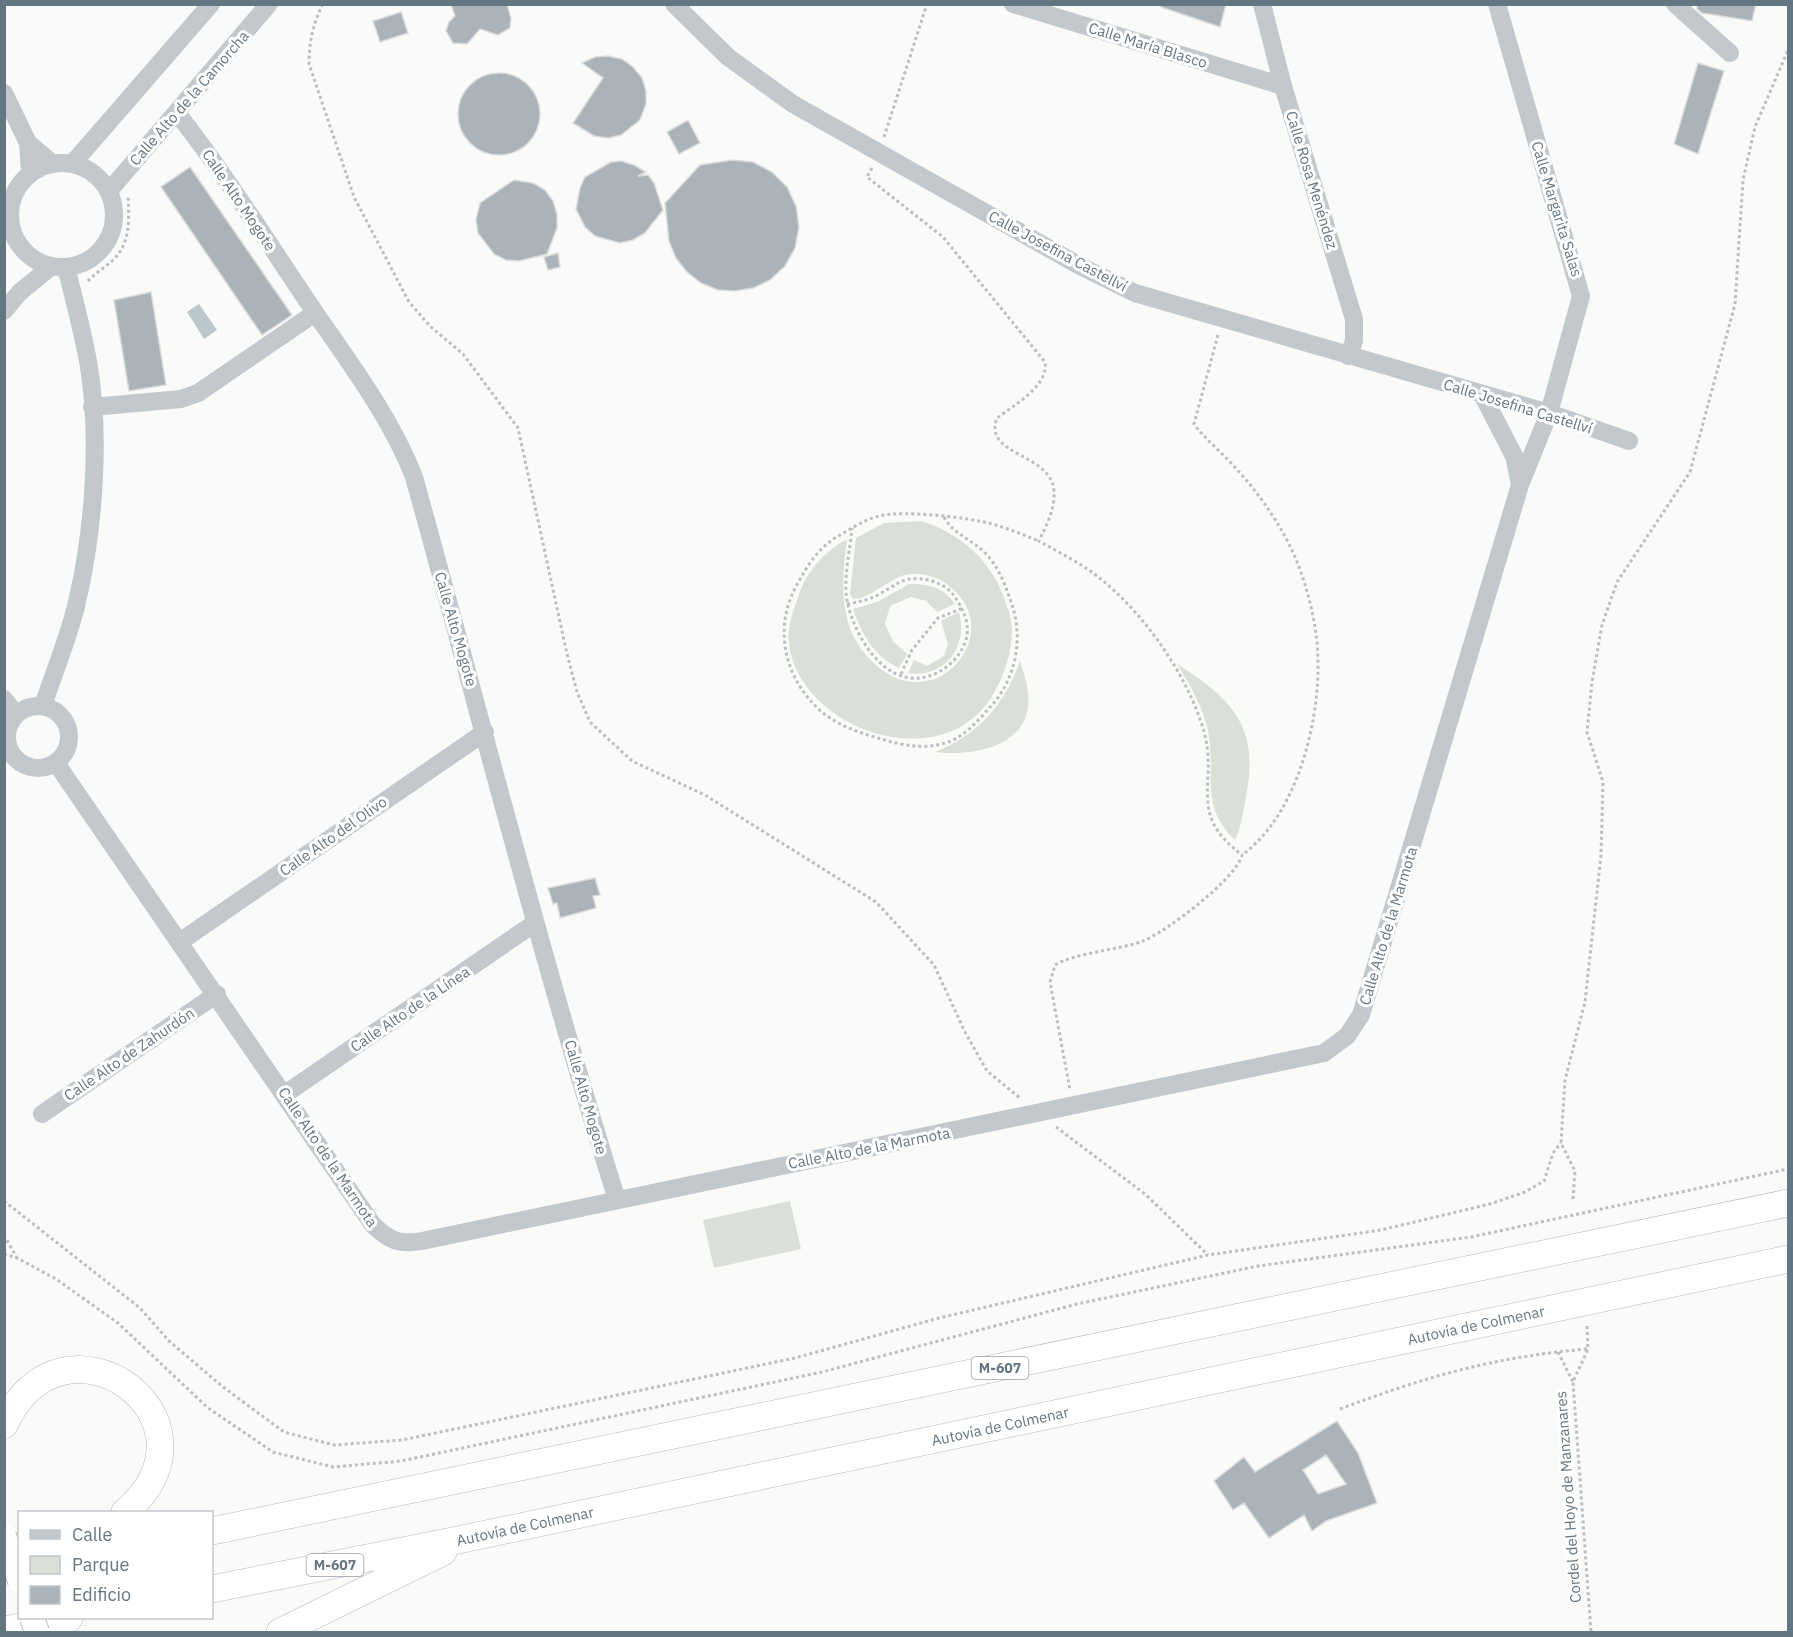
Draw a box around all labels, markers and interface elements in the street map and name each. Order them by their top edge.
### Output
street label: Calle María Blasco [1086,18,1210,72]
street label: Calle Alto de la Camorcha [125,27,253,169]
street label: Calle Rosa Menéndez [1282,109,1342,251]
street label: Calle Margarita Salas [1527,139,1587,279]
street label: Calle Alto Mogote [198,146,280,254]
street label: Calle Josefina Castellví [985,206,1131,296]
street label: Calle Josefina Castellví [1441,374,1595,438]
street label: Calle Alto Mogote [431,570,481,688]
street label: Calle Alto del Olivo [276,792,390,880]
street label: Calle Alto de la Marmota [1355,845,1421,1007]
street label: Calle Alto de la Línea [347,962,473,1056]
street label: Calle Alto de Zahurdón [60,1003,198,1105]
street label: Calle Alto Mogote [561,1038,611,1156]
street label: Calle Alto de la Marmota [274,1083,382,1231]
street label: Calle Alto de la Marmota [786,1123,952,1173]
street label: Autovía de Colmenar [1406,1301,1547,1349]
road number: M-607 [972,1357,1028,1379]
street label: Cordel del Hoyo de Manzanares [1551,1391,1585,1603]
street label: Autovía de Colmenar [930,1402,1071,1450]
street label: Autovía de Colmenar [455,1502,596,1550]
legend [18,1511,213,1619]
text: Calle [72,1523,112,1546]
text: Parque [72,1553,130,1576]
road number: M-607 [306,1554,364,1576]
text: Edificio [72,1583,131,1606]

